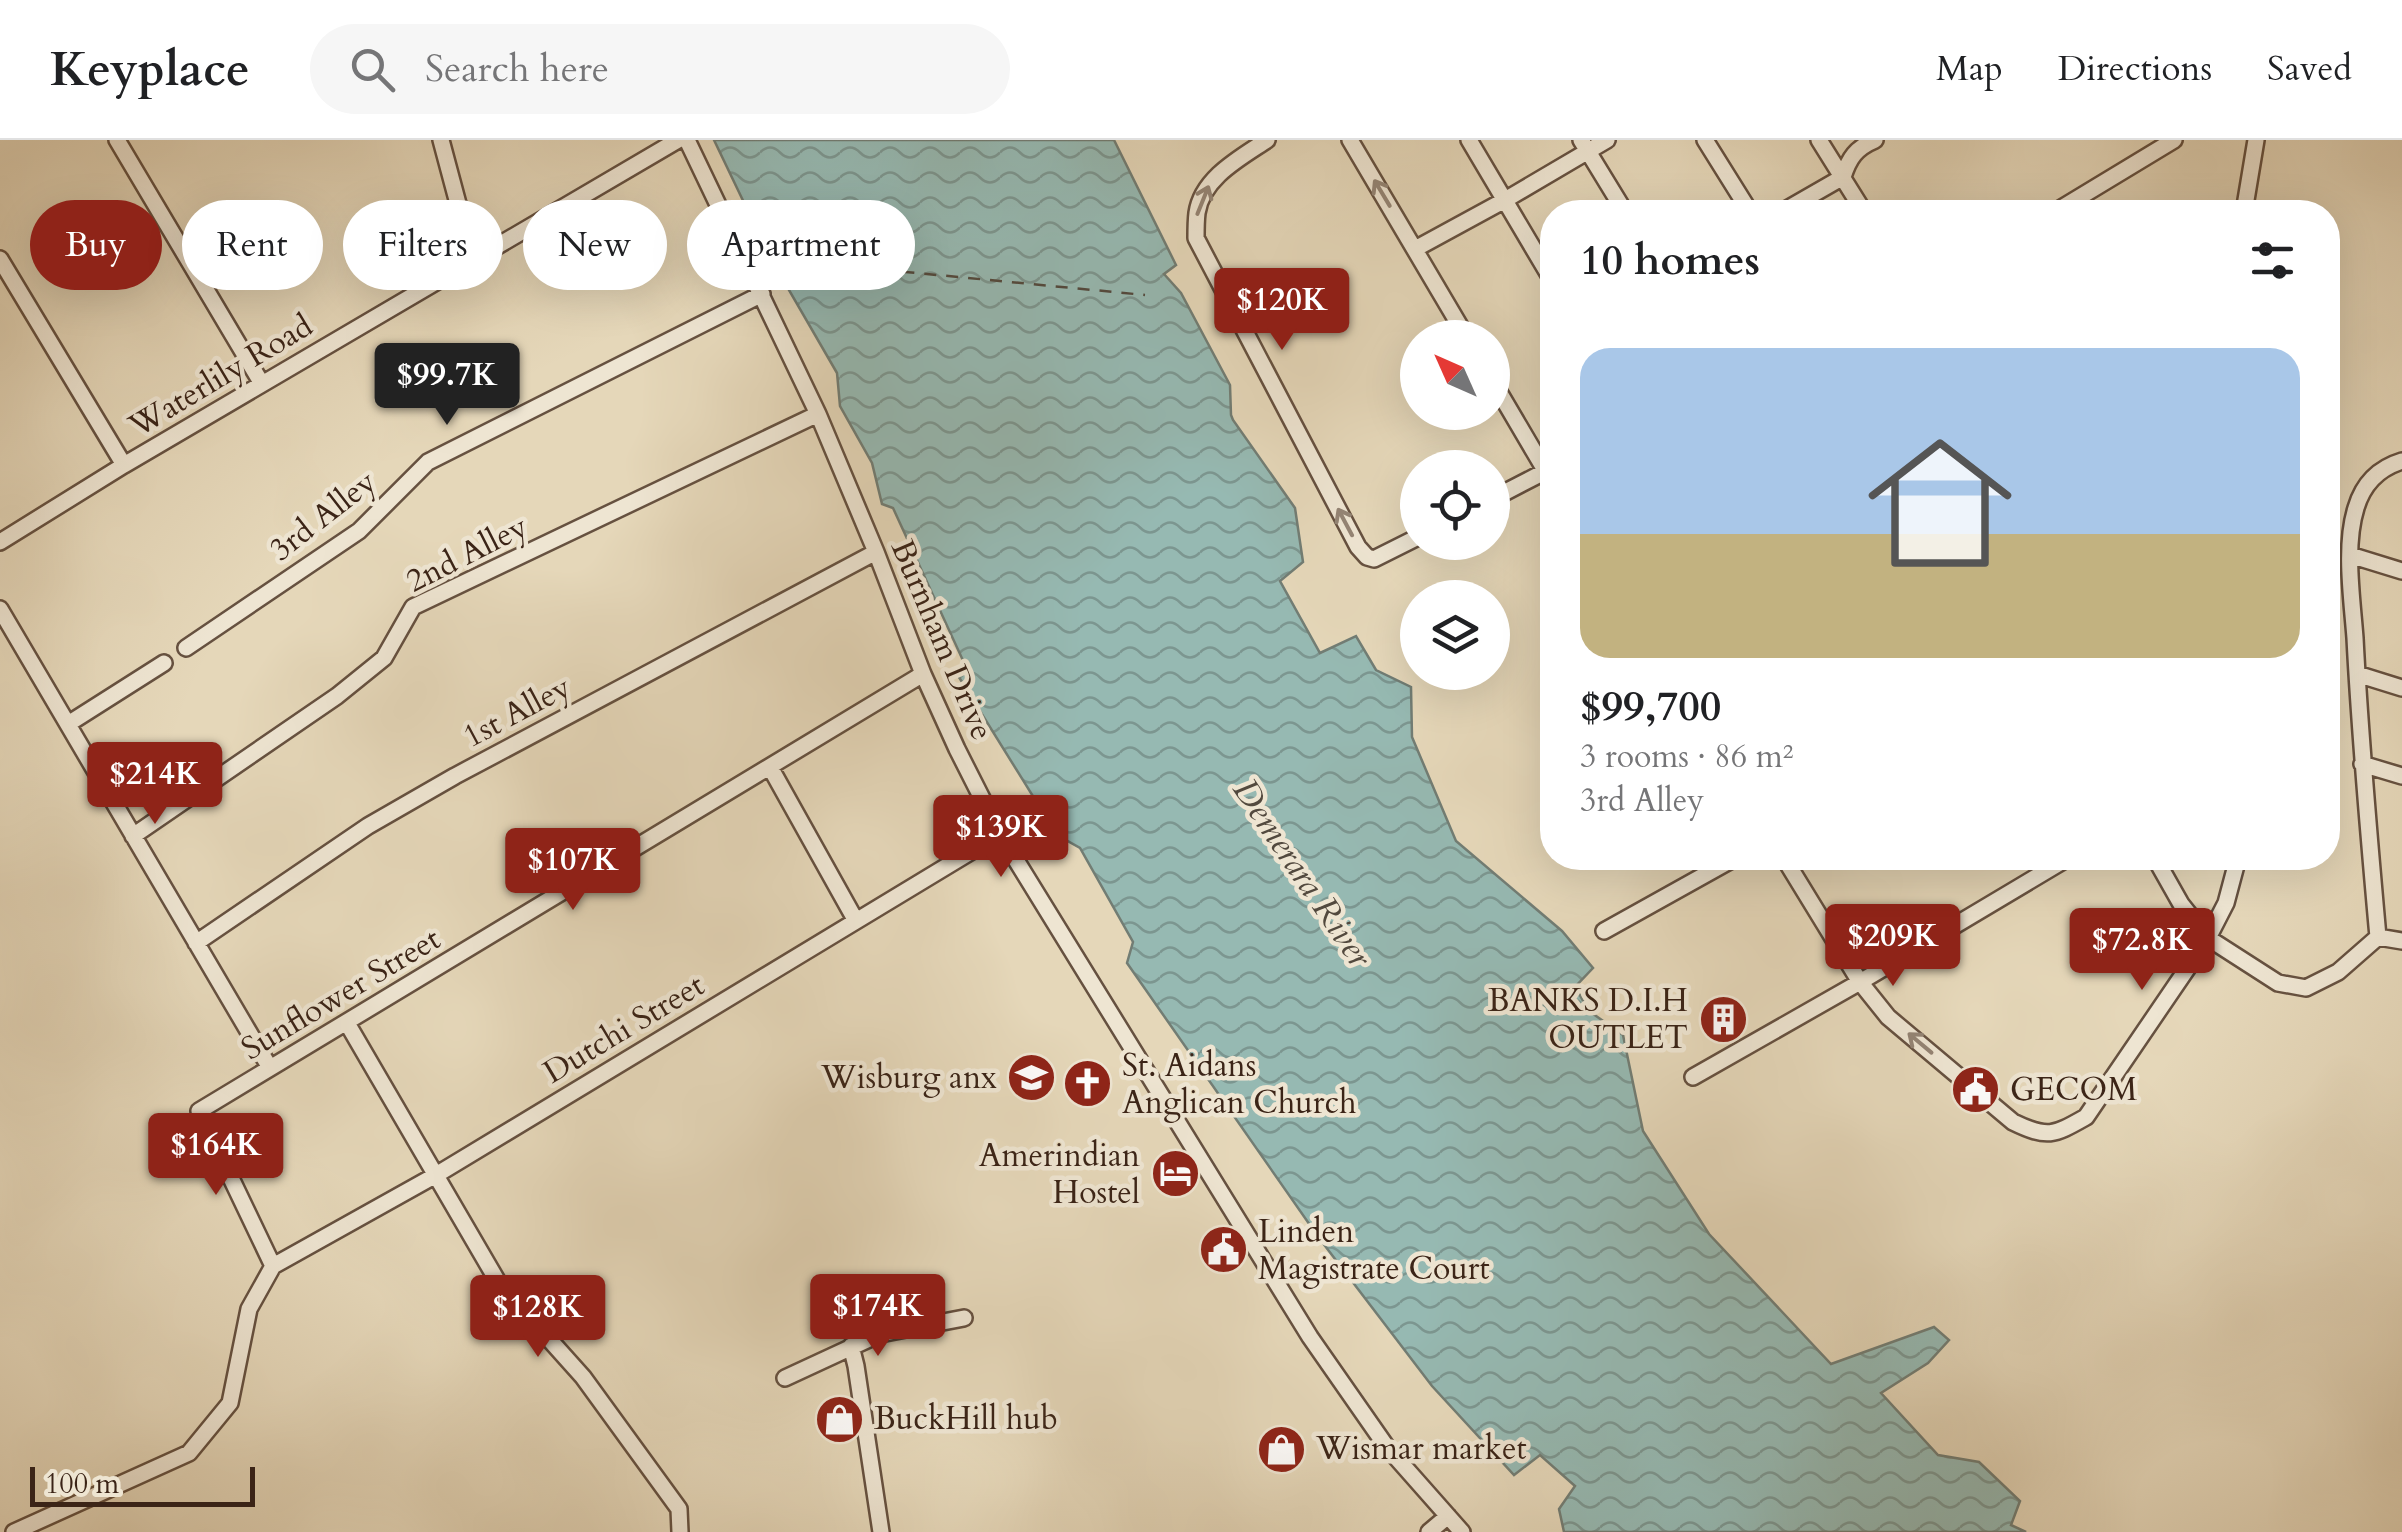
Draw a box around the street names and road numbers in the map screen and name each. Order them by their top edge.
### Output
street label: Waterlily Road [120,304,321,449]
street label: 3rd Alley [261,460,386,572]
street label: 2nd Alley [399,505,535,603]
street label: Burnham Drive [880,533,1004,747]
street label: 1st Alley [455,665,579,759]
street label: Sunflower Street [233,917,449,1071]
street label: Dutchi Street [535,964,713,1094]

